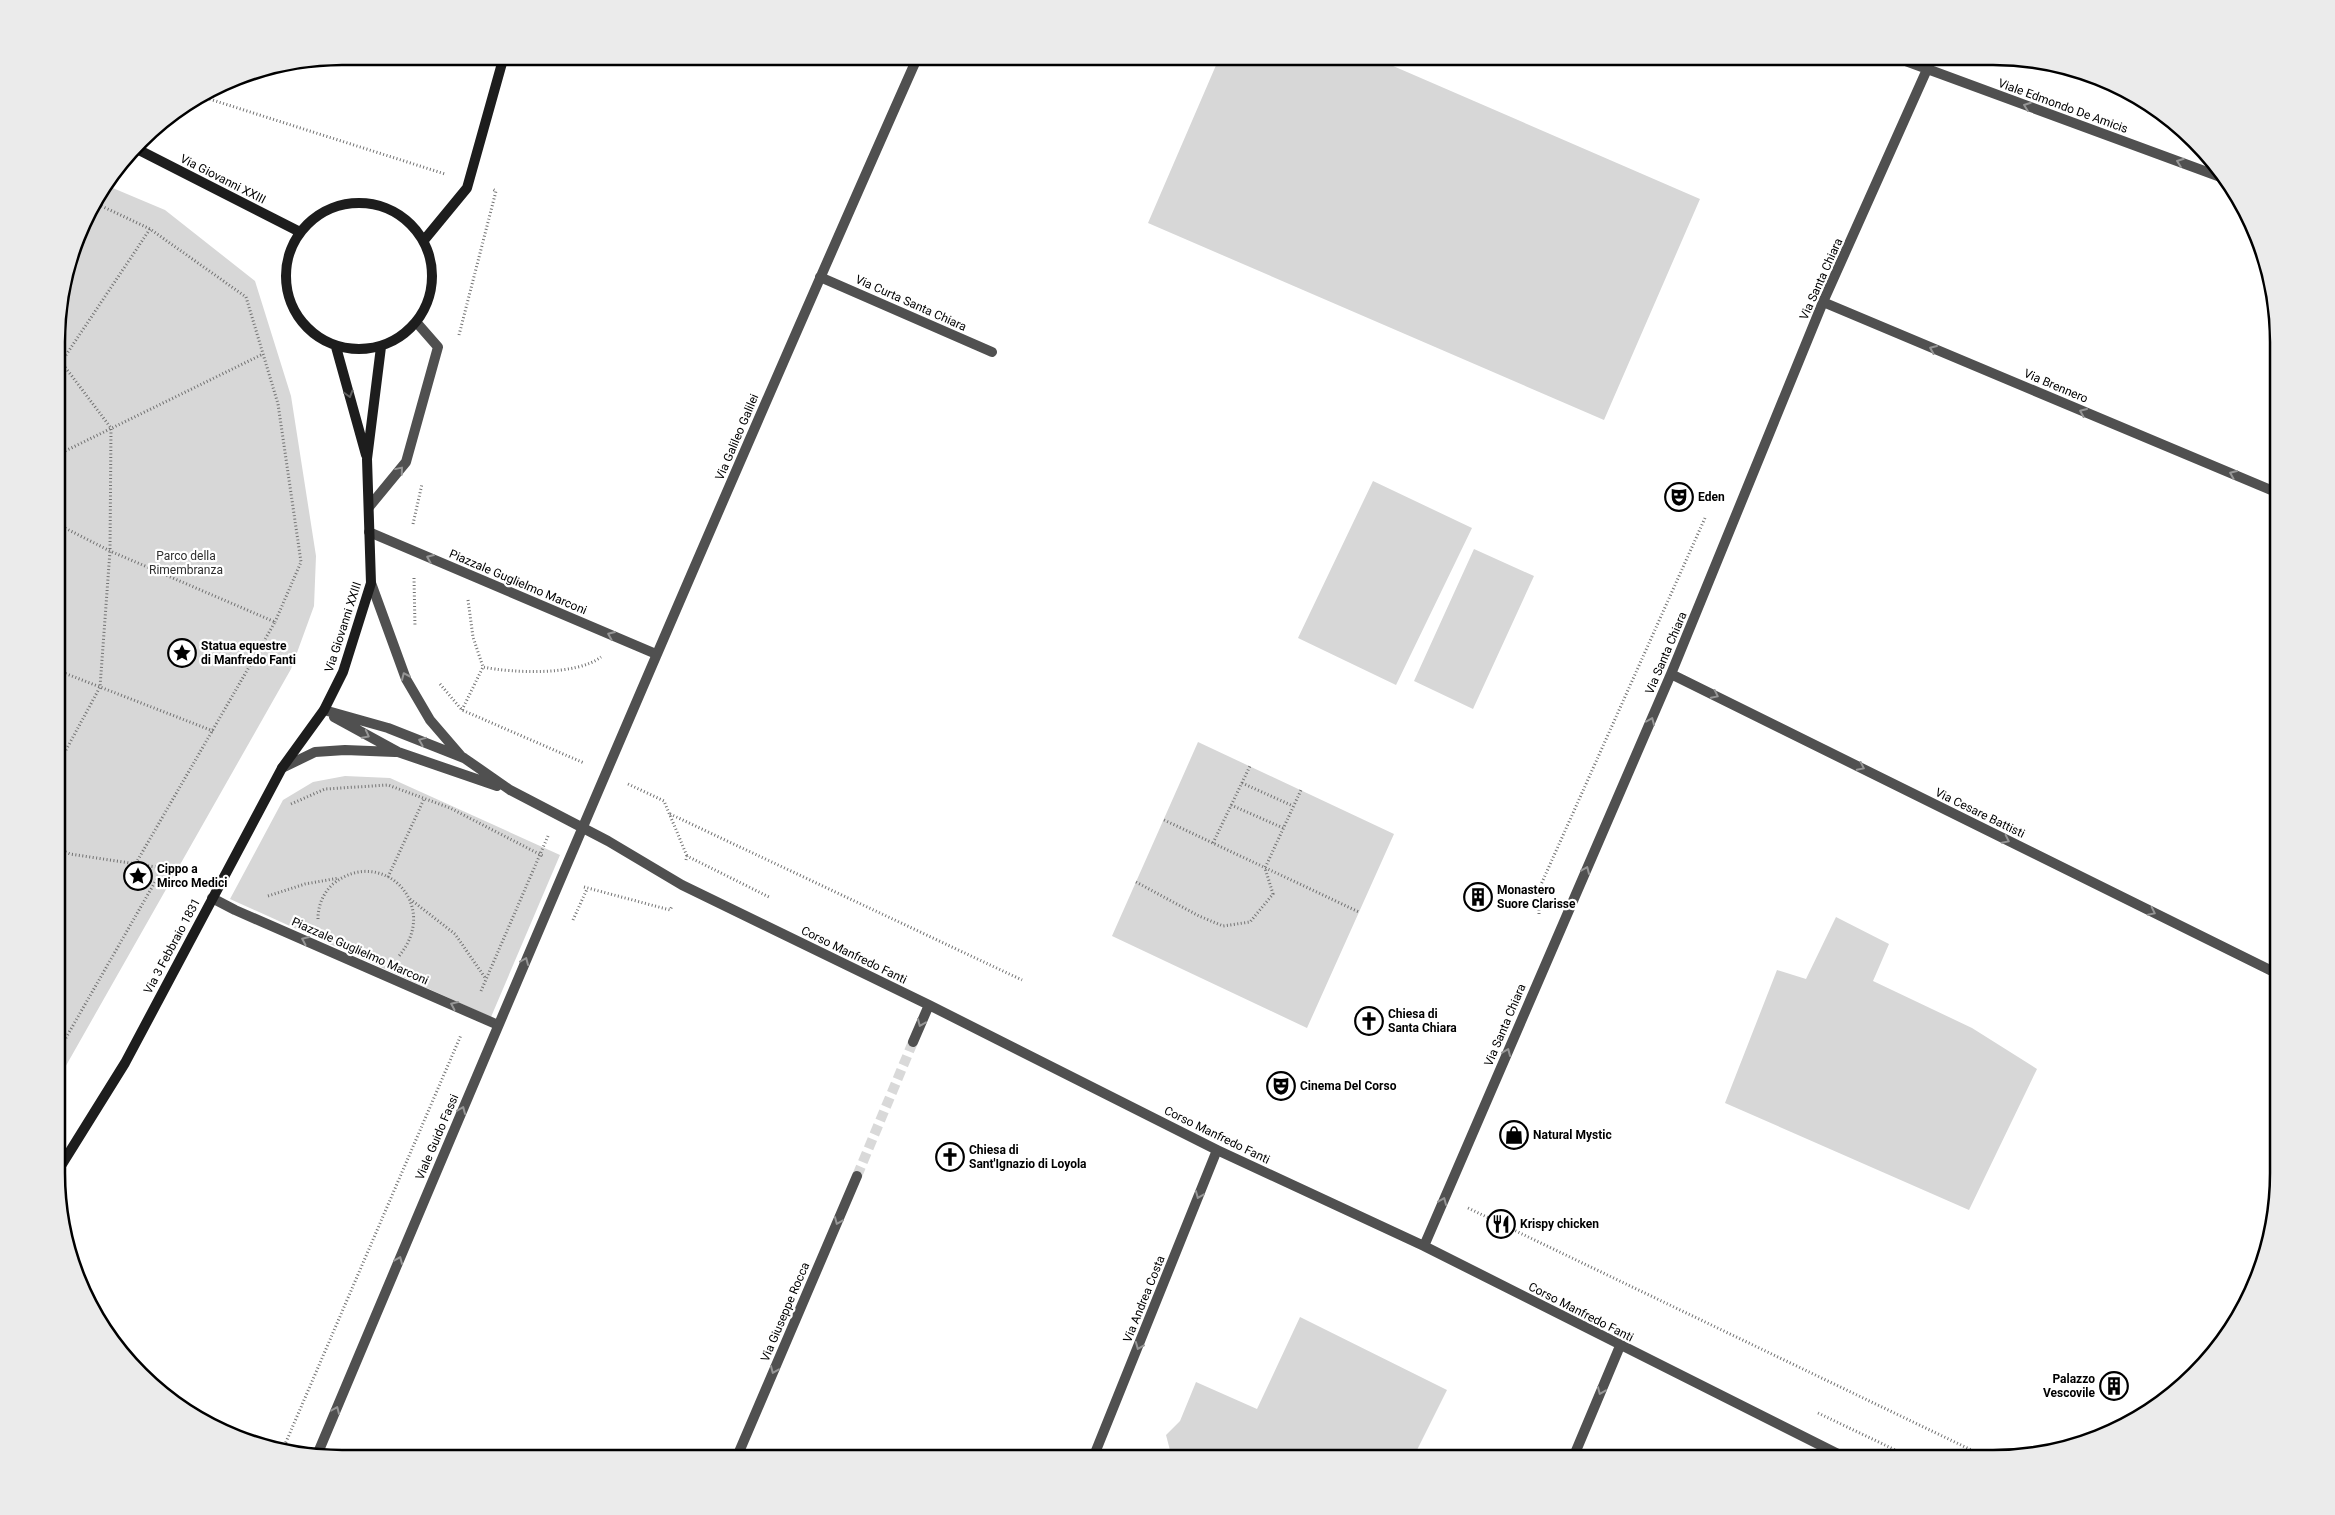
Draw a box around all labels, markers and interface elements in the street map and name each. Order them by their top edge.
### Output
street label: Viale Edmondo De Amicis [1996,76,2130,136]
one-way arrow [2023,102,2032,112]
street label: Via Giovanni XXIII [178,151,268,207]
one-way arrow [2176,158,2185,168]
street label: Via Santa Chiara [1797,236,1845,322]
street label: Via Curta Santa Chiara [853,272,969,334]
one-way arrow [1930,344,1938,354]
street label: Via Brennero [2022,366,2090,406]
one-way arrow [344,390,354,398]
street label: Via Galileo Galilei [712,392,762,482]
one-way arrow [2079,407,2088,418]
one-way arrow [394,466,403,475]
one-way arrow [2229,470,2238,481]
theatre icon: Eden [1664,482,1694,512]
place label: Eden [1698,490,1725,504]
street label: Piazzale Guglielmo Marconi [447,547,589,617]
park label: Parco della Rimembranza [149,549,223,577]
one-way arrow [426,553,435,564]
street label: Via Giovanni XXIII [322,580,364,674]
street label: Via Santa Chiara [1642,610,1690,696]
one-way arrow [608,631,616,641]
place icon: Statua equestre di Manfredo Fanti [167,638,197,668]
place label: Statua equestre di Manfredo Fanti [201,639,296,667]
one-way arrow [401,672,412,681]
one-way arrow [1710,689,1719,699]
one-way arrow [1644,717,1655,726]
one-way arrow [360,729,369,739]
one-way arrow [418,737,427,747]
one-way arrow [1856,761,1865,772]
street label: Via Cesare Battisti [1933,785,2027,841]
one-way arrow [2001,833,2010,844]
place icon: Cippo a Mirco Medici [123,861,153,891]
place label: Cippo a Mirco Medici [157,862,227,890]
one-way arrow [1580,867,1590,875]
building icon: Monastero Suore Clarisse [1463,882,1493,912]
place label: Monastero Suore Clarisse [1497,883,1576,911]
street label: Via 3 Febbraio 1831 [141,896,203,996]
one-way arrow [2147,906,2156,916]
street label: Piazzale Guglielmo Marconi [289,914,431,988]
street label: Corso Manfredo Fanti [799,923,909,987]
one-way arrow [301,936,310,947]
one-way arrow [520,957,530,965]
street label: Via Santa Chiara [1481,982,1529,1068]
one-way arrow [450,1001,459,1012]
church icon: Chiesa di Santa Chiara [1354,1006,1384,1036]
place label: Chiesa di Santa Chiara [1388,1007,1457,1035]
one-way arrow [917,1018,928,1027]
one-way arrow [1501,1048,1512,1057]
theatre icon: Cinema Del Corso [1266,1071,1296,1101]
place label: Cinema Del Corso [1300,1079,1397,1093]
street label: Viale Guido Fassi [413,1092,461,1182]
street label: Corso Manfredo Fanti [1162,1103,1272,1167]
one-way arrow [456,1106,467,1115]
shop icon: Natural Mystic [1499,1120,1529,1150]
place label: Natural Mystic [1533,1128,1612,1142]
church icon: Chiesa di Sant'Ignazio di Loyola [935,1142,965,1172]
place label: Chiesa di Sant'Ignazio di Loyola [969,1143,1087,1171]
one-way arrow [1195,1190,1206,1199]
one-way arrow [1436,1197,1447,1206]
restaurant icon: Krispy chicken [1486,1209,1516,1239]
one-way arrow [833,1216,844,1225]
place label: Krispy chicken [1520,1217,1599,1231]
street label: Via Andrea Costa [1120,1254,1168,1344]
one-way arrow [393,1256,403,1265]
street label: Via Giuseppe Rocca [758,1260,812,1364]
street label: Corso Manfredo Fanti [1526,1279,1636,1345]
one-way arrow [1134,1341,1144,1349]
one-way arrow [770,1365,780,1374]
building icon: Palazzo Vescovile [2099,1371,2129,1401]
place label: Palazzo Vescovile [2043,1372,2096,1400]
one-way arrow [1597,1386,1607,1395]
one-way arrow [329,1406,340,1415]

